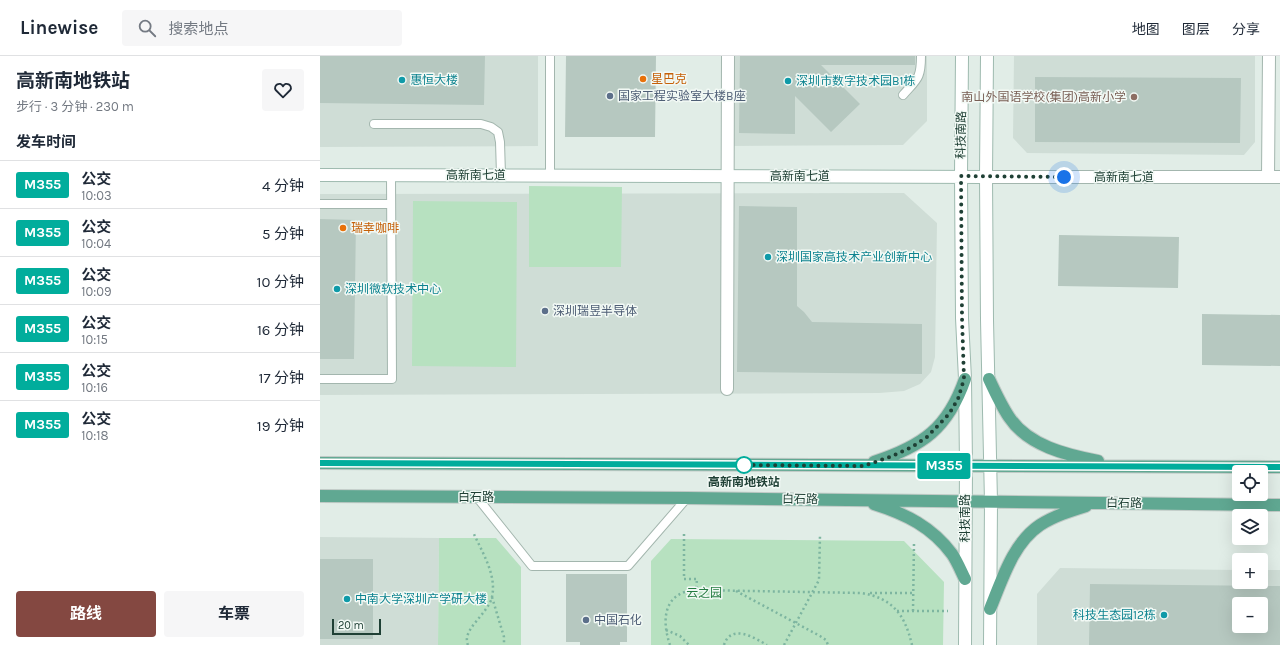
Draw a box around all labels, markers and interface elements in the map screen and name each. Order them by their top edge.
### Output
search box [122,10,402,46]
text: Linewise [20,17,98,39]
icon: search [136,17,158,39]
text: 搜索地点 [168,20,228,38]
text: 地图 [1132,21,1160,38]
text: 图层 [1182,21,1210,38]
text: 分享 [1232,21,1260,38]
button: heart [262,69,304,111]
text: 高新南地铁站 [16,70,130,92]
place label: 星巴克 [651,72,687,86]
place label: 惠恒大楼 [410,73,458,87]
marker: 星巴克 [638,74,648,84]
place label: 深圳市数字技术园B1栋 [796,74,915,88]
marker: 惠恒大楼 [397,75,407,85]
marker: 深圳市数字技术园B1栋 [783,76,793,86]
place label: 国家工程实验室大楼B座 [618,89,745,103]
place label: 南山外国语学校(集团)高新小学 [961,90,1126,104]
marker: 国家工程实验室大楼B座 [605,91,615,101]
marker: 南山外国语学校(集团)高新小学 [1129,92,1139,102]
text: 步行 · 3 分钟 · 230 m [16,99,134,114]
street label: 科技南路 [954,111,968,159]
text: 发车时间 [16,133,76,151]
your location [1054,167,1074,187]
street label: 高新南七道 [446,168,506,182]
street label: 高新南七道 [770,169,830,183]
text: 公交 [81,170,111,188]
street label: 高新南七道 [1094,170,1154,184]
text: M355 [24,176,61,193]
text: 4 分钟 [262,177,304,195]
text: 10:03 [81,188,112,203]
text: 公交 [81,218,111,236]
place label: 瑞幸咖啡 [351,221,399,235]
marker: 瑞幸咖啡 [338,223,348,233]
text: M355 [24,224,61,241]
text: 5 分钟 [262,225,304,243]
text: 10:04 [81,236,111,251]
place label: 深圳国家高技术产业创新中心 [776,250,932,264]
marker: 深圳国家高技术产业创新中心 [763,252,773,262]
text: 公交 [81,266,111,284]
text: M355 [24,272,61,289]
text: 10 分钟 [257,273,304,291]
place label: 深圳微软技术中心 [345,282,441,296]
text: 10:09 [81,284,112,299]
marker: 深圳微软技术中心 [332,284,342,294]
place label: 深圳瑞昱半导体 [553,304,637,318]
marker: 深圳瑞昱半导体 [540,306,550,316]
text: 公交 [81,314,111,332]
text: M355 [24,320,61,337]
text: 16 分钟 [257,321,304,339]
text: 10:15 [81,332,108,347]
text: 公交 [81,362,111,380]
text: M355 [24,368,61,385]
text: 17 分钟 [258,369,304,387]
text: 10:16 [81,380,108,395]
text: 公交 [81,410,111,428]
text: M355 [24,416,61,433]
text: 19 分钟 [257,417,304,435]
text: 10:18 [81,428,109,443]
line badge: M355 [916,453,972,479]
marker: 高新南地铁站 [735,456,753,474]
text: M355 [925,457,963,474]
map controls [1232,465,1268,633]
button: locate [1232,465,1268,501]
place label: 高新南地铁站 [708,475,780,489]
street label: 白石路 [458,490,494,504]
street label: 白石路 [782,492,818,506]
street label: 科技南路 [958,494,972,542]
street label: 白石路 [1106,496,1142,510]
button: layers [1232,509,1268,545]
button: + [1232,553,1268,589]
park label: 云之园 [686,586,722,600]
button: 路线 [16,591,156,637]
button: 车票 [164,591,304,637]
place label: 中南大学深圳产学研大楼 [355,592,487,606]
marker: 中南大学深圳产学研大楼 [342,594,352,604]
button: − [1232,597,1268,633]
place label: 科技生态园12栋 [1073,608,1156,622]
marker: 科技生态园12栋 [1159,610,1169,620]
place label: 中国石化 [594,613,642,627]
marker: 中国石化 [581,615,591,625]
scale bar [332,617,381,636]
text: 20 m [338,619,364,632]

